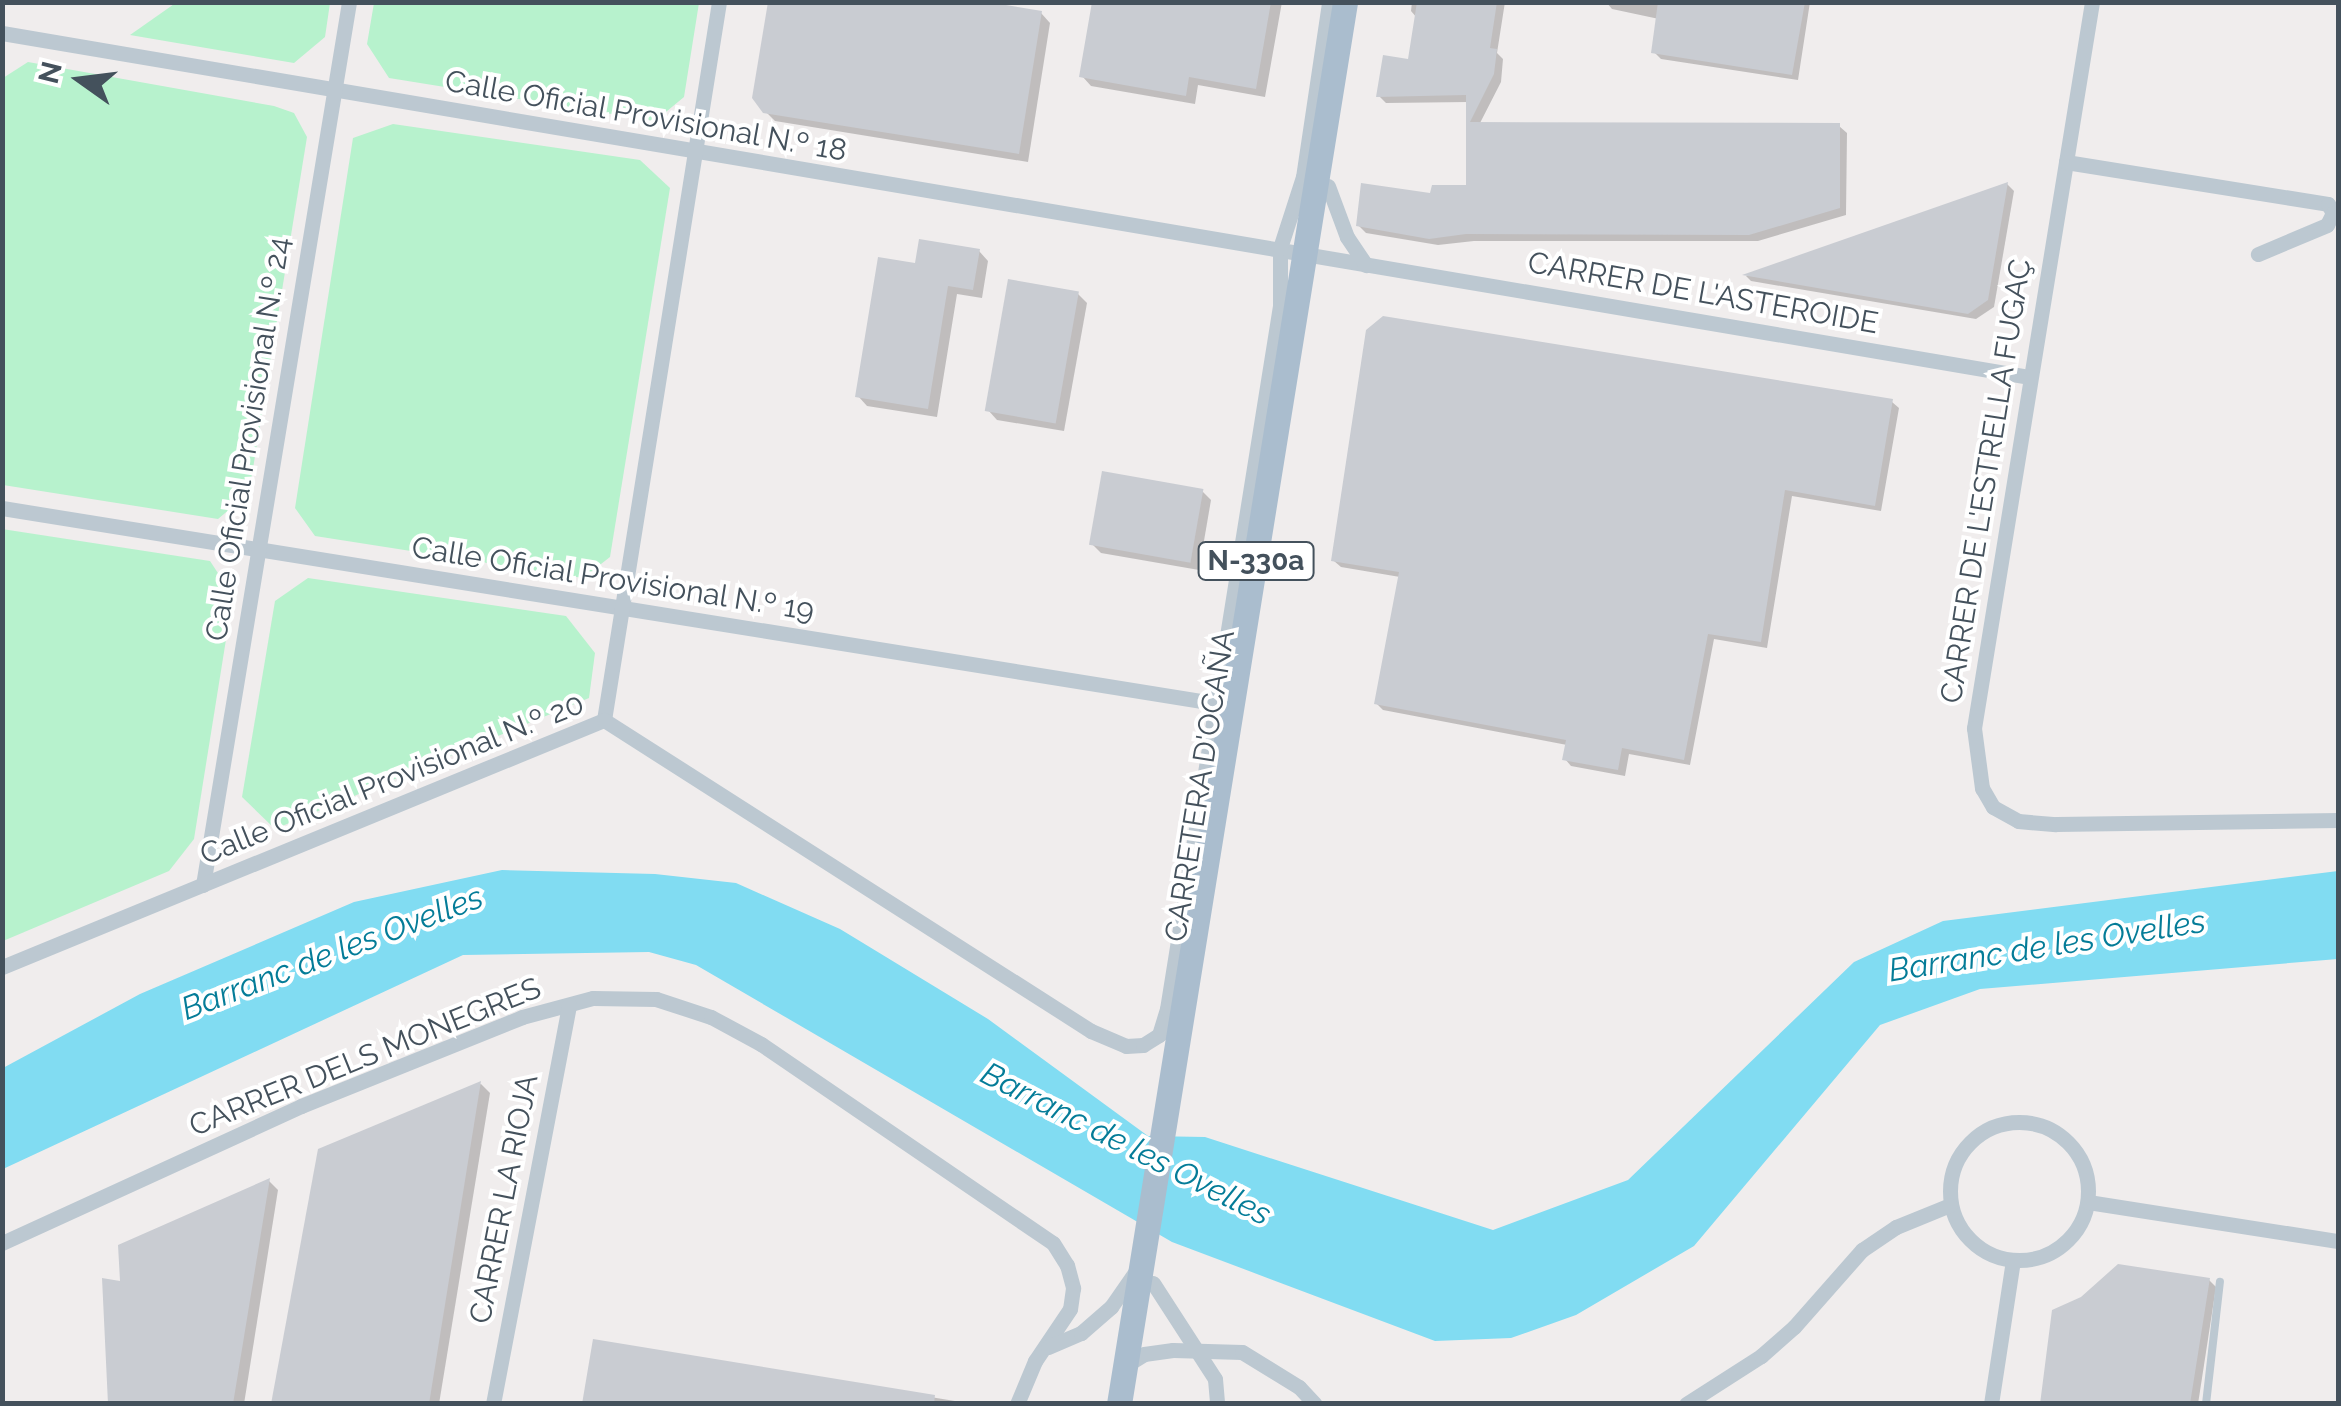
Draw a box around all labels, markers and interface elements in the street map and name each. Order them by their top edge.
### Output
north arrow [30,30,130,130]
text: N [32,58,69,87]
street label: Calle Oficial Provisional N.º 18 [441,63,851,169]
street label: Calle Oficial Provisional N.º 24 [198,234,298,644]
street label: CARRER DE L'ASTEROIDE [1525,244,1881,342]
street label: CARRER DE L'ESTRELLA FUGAÇ [1933,256,2039,706]
street label: Calle Oficial Provisional N.º 19 [408,529,818,629]
road number: N-330a [1196,538,1316,584]
street label: CARRETERA D'OCAÑA [1158,627,1242,945]
street label: Calle Oficial Provisional N.º 20 [194,685,590,873]
water label: Barranc de les Ovelles [176,878,488,1028]
water label: Barranc de les Ovelles [1886,902,2208,990]
street label: CARRER DELS MONEGRES [184,970,546,1144]
water label: Barranc de les Ovelles [975,1054,1277,1234]
street label: CARRER LA RIOJA [462,1071,546,1327]

